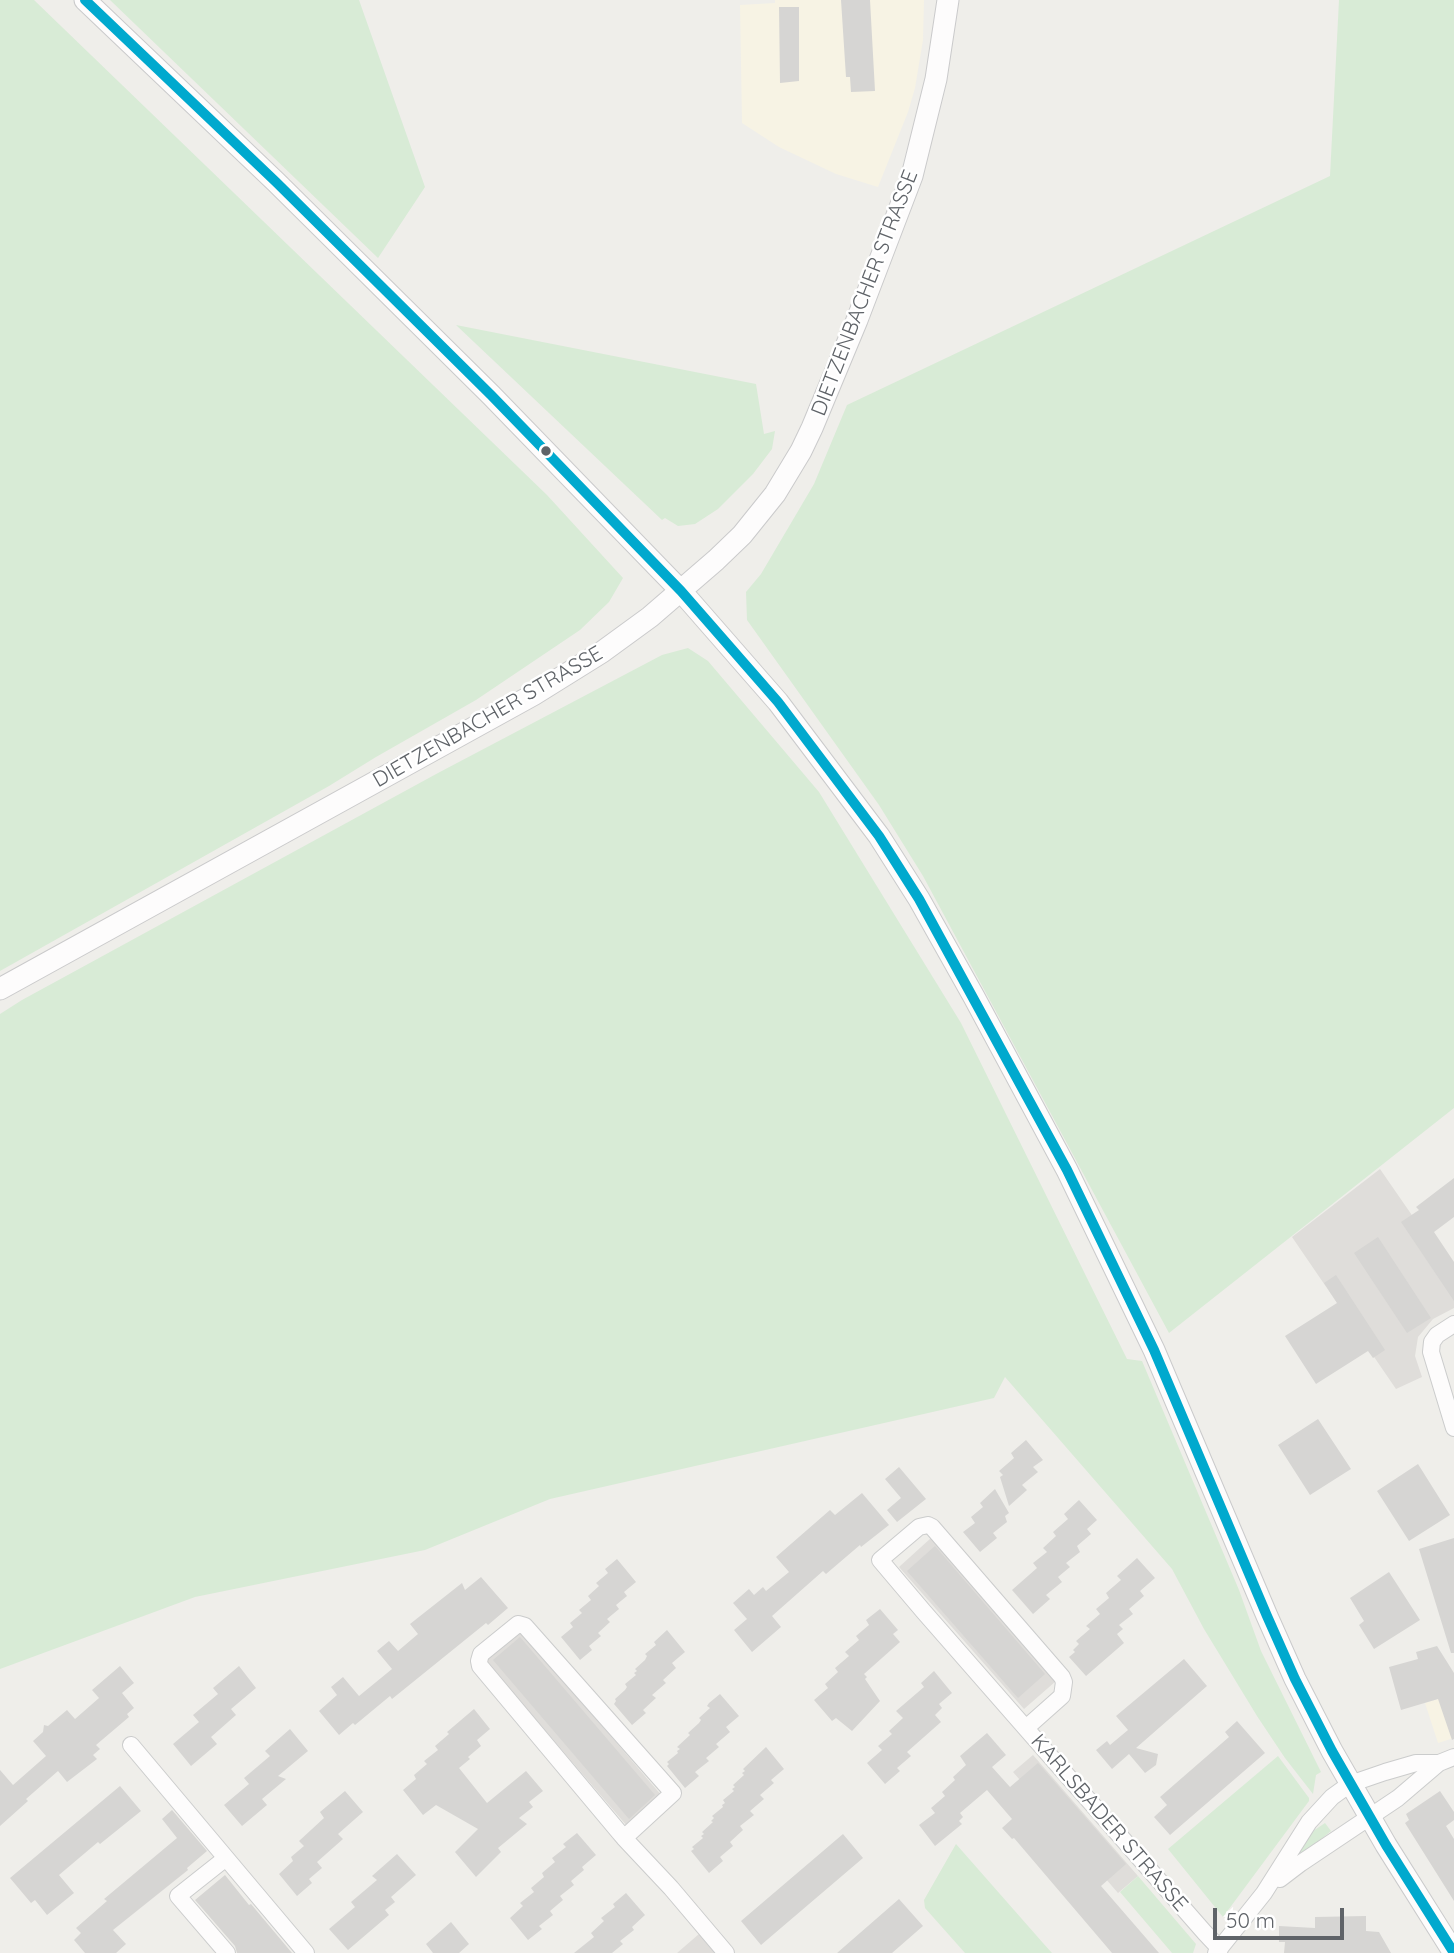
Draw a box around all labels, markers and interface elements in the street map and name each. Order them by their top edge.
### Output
street label: DIETZENBACHER STRASSE [806,167,924,419]
unlabelled marker [539,444,553,458]
street label: DIETZENBACHER STRASSE [369,641,607,793]
street label: KARLSBADER STRASSE [1025,1729,1193,1917]
scale bar [1216,1894,1347,1938]
text: 50 m [1226,1907,1275,1933]

